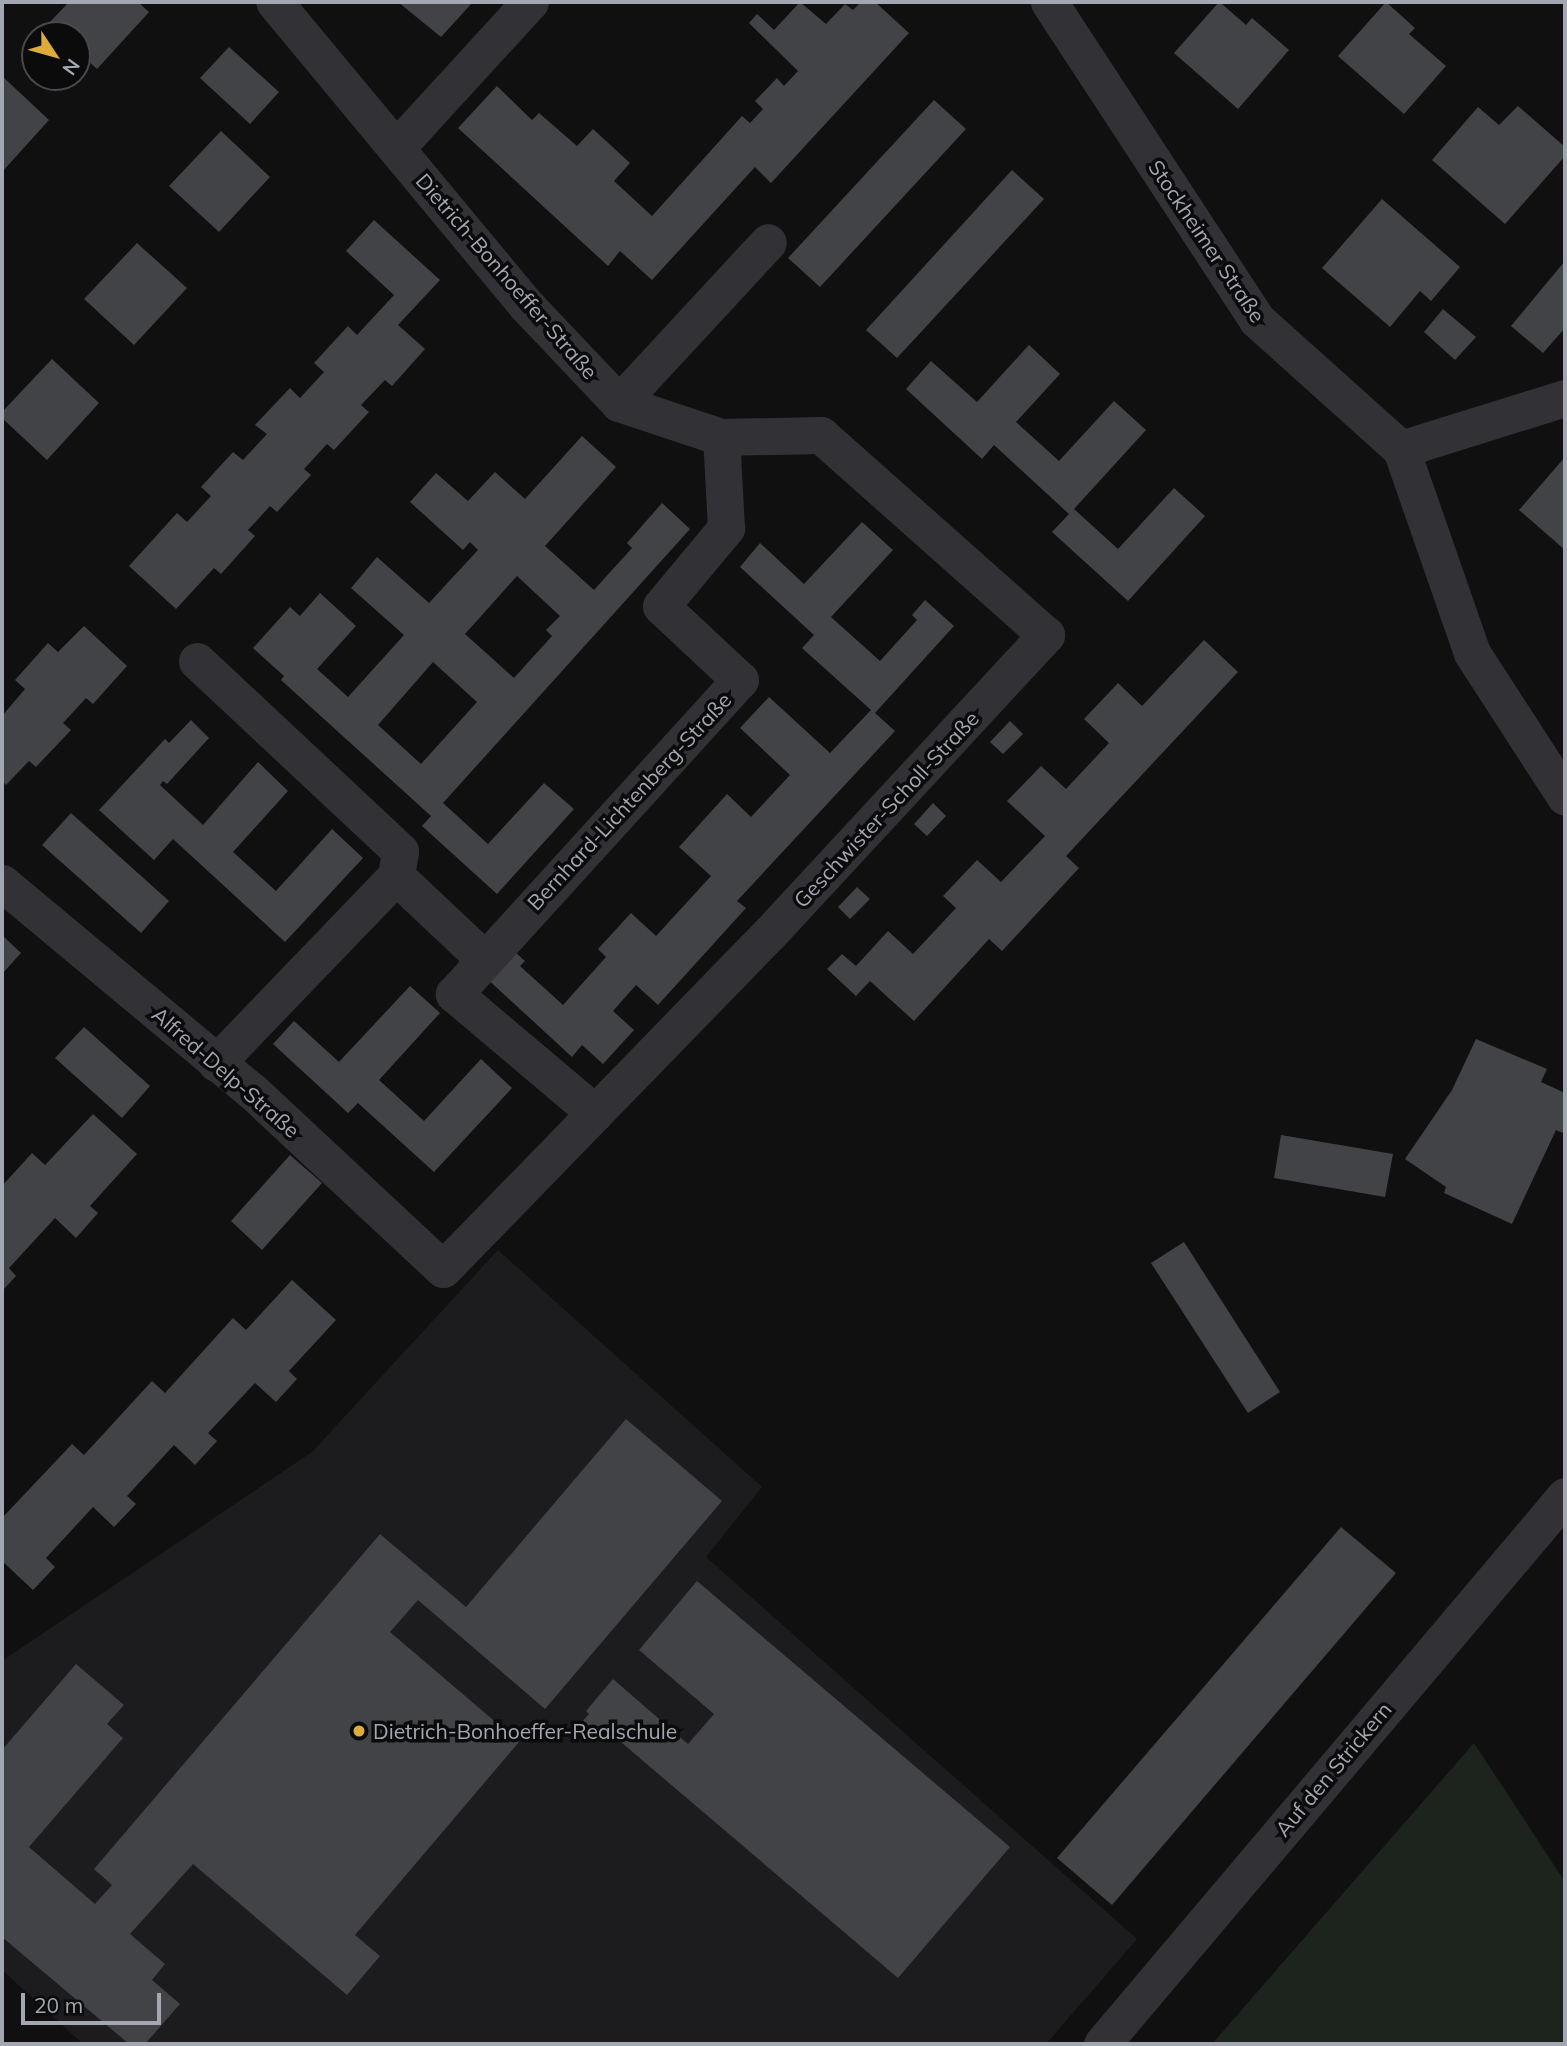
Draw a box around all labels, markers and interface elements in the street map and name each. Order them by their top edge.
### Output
north arrow [21,21,91,91]
text: N [57,54,85,80]
street label: Stockheimer Straße [1143,155,1271,327]
street label: Dietrich-Bonhoeffer-Straße [411,168,603,384]
street label: Bernhard-Lichtenberg-Straße [522,687,736,915]
street label: Geschwister-Scholl-Straße [788,706,984,912]
street label: Alfred-Delp-Straße [147,1001,305,1143]
street label: Auf den Strickern [1270,1697,1396,1841]
place label: Dietrich-Bonhoeffer-Realschule [373,1718,677,1744]
marker: Dietrich-Bonhoeffer-Realschule [351,1723,367,1739]
scale bar [24,1980,164,2024]
text: 20 m [34,1992,83,2018]

